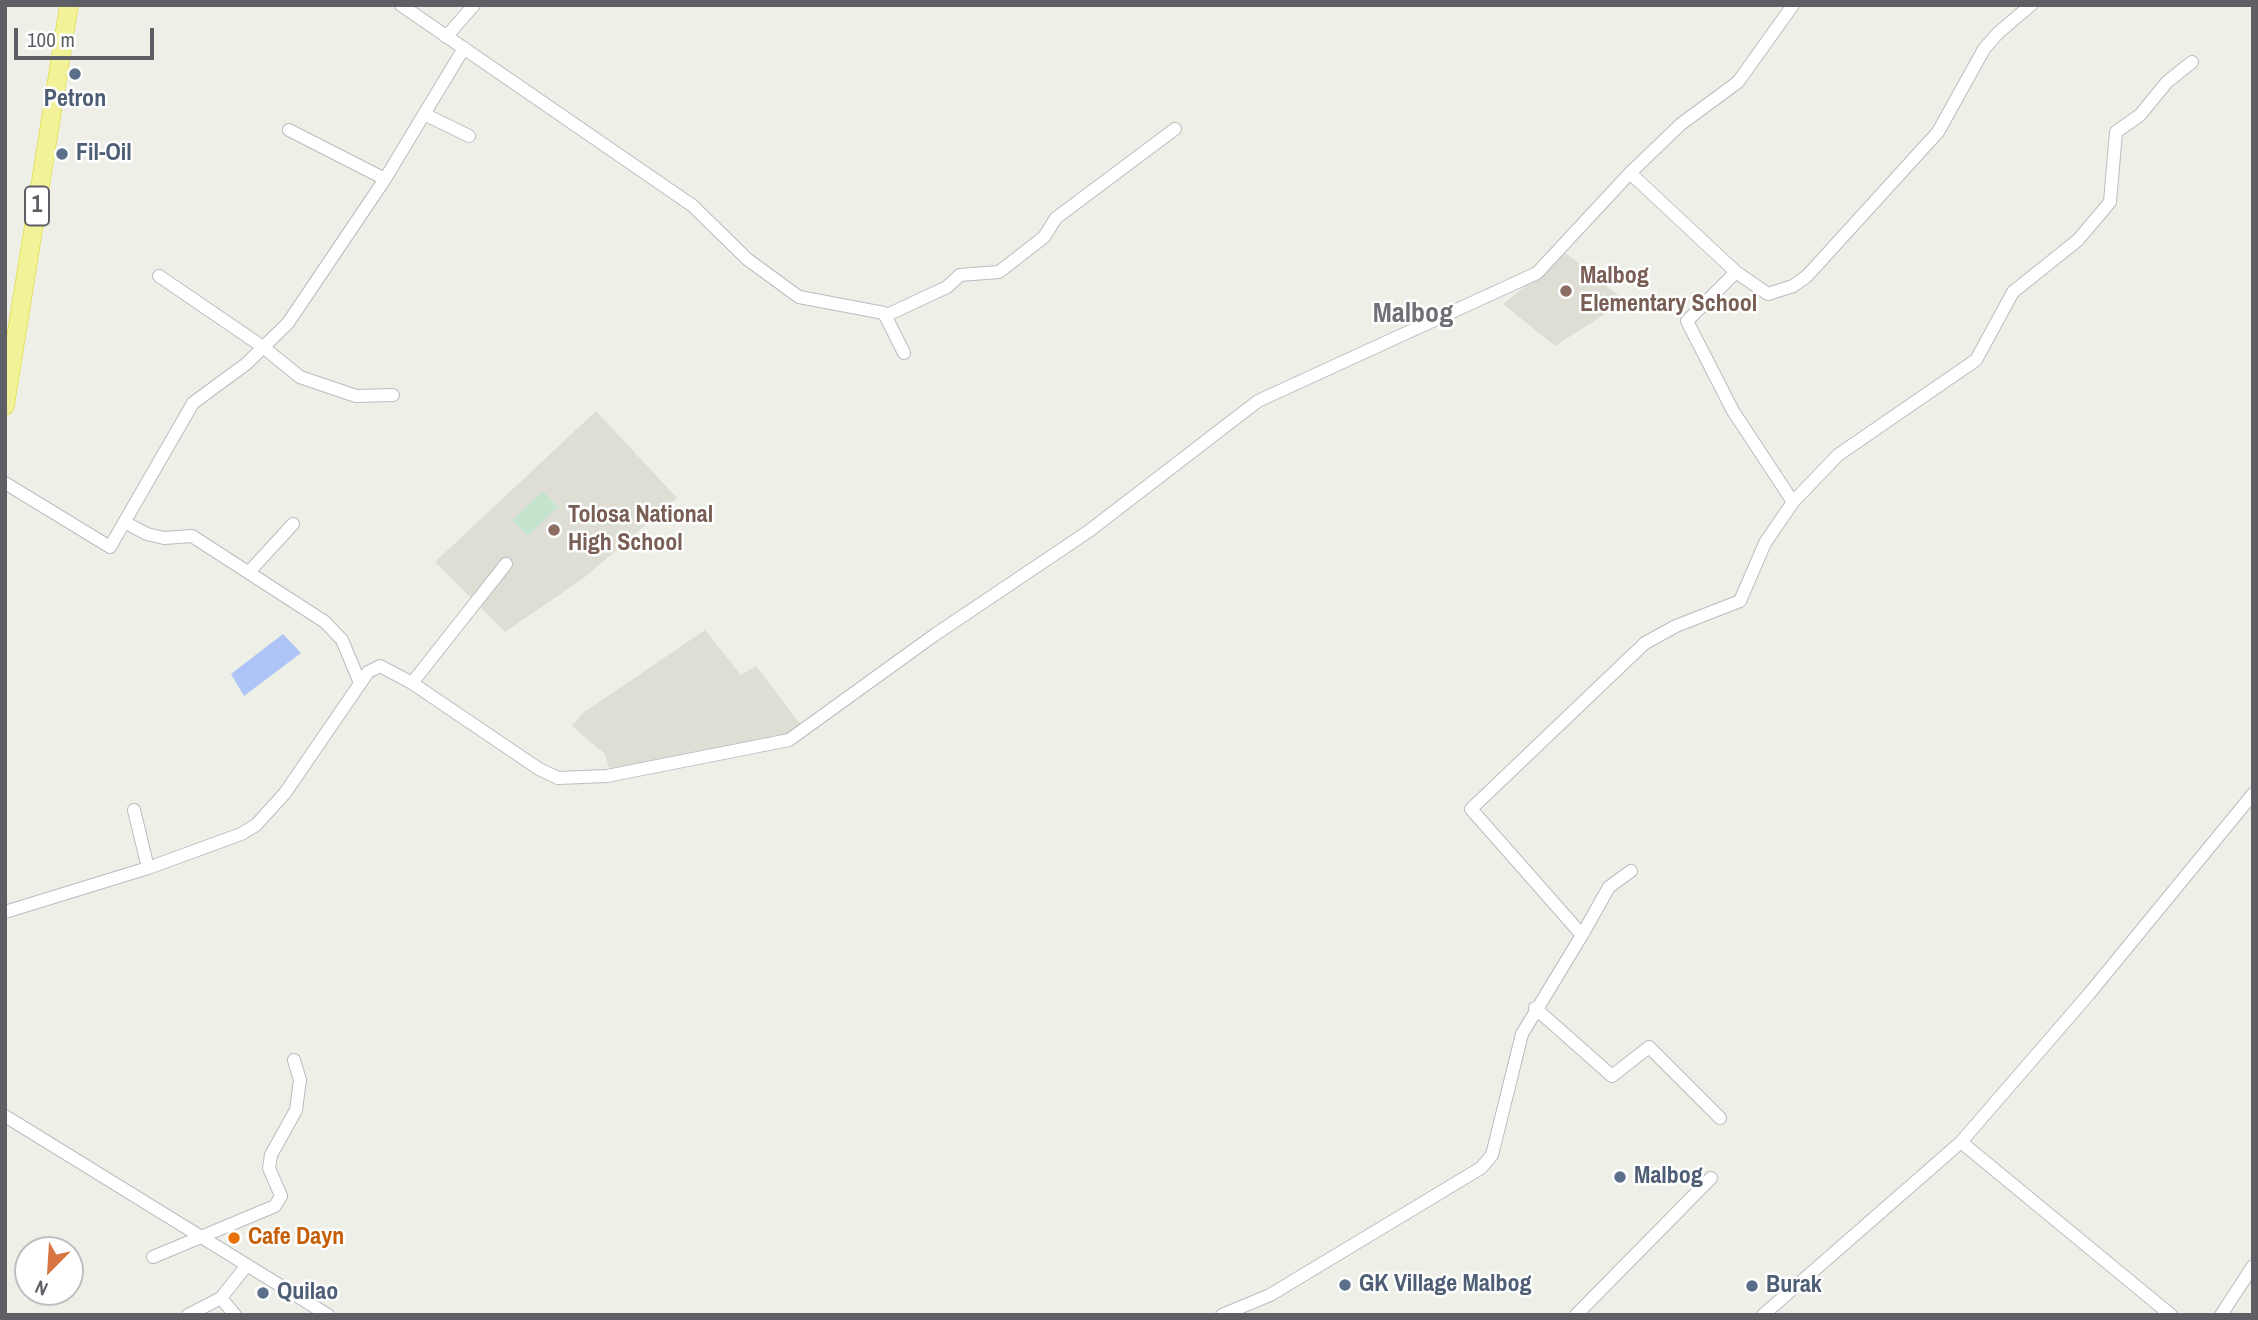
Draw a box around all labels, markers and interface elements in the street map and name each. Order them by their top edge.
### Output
scale bar [18,14,158,58]
text: 100 m [27,25,75,54]
marker: Petron [67,66,83,82]
place label: Petron [44,86,106,114]
place label: Fil-Oil [76,140,132,168]
marker: Fil-Oil [54,146,70,162]
road number: 1 [25,186,49,226]
place label: Malbog Elementary School [1580,263,1757,319]
marker: Malbog Elementary School [1558,283,1574,299]
district label: Malbog [1373,297,1453,331]
place label: Tolosa National High School [568,502,713,558]
marker: Tolosa National High School [546,522,562,538]
place label: Malbog [1634,1163,1703,1191]
marker: Malbog [1612,1169,1628,1185]
place label: Cafe Dayn [248,1224,344,1252]
marker: Cafe Dayn [226,1230,242,1246]
north arrow [14,1236,84,1306]
place label: GK Village Malbog [1359,1271,1531,1299]
place label: Burak [1766,1272,1822,1300]
text: N [31,1274,52,1303]
marker: GK Village Malbog [1337,1277,1353,1293]
marker: Burak [1744,1278,1760,1294]
place label: Quilao [277,1279,338,1307]
marker: Quilao [255,1285,271,1301]

